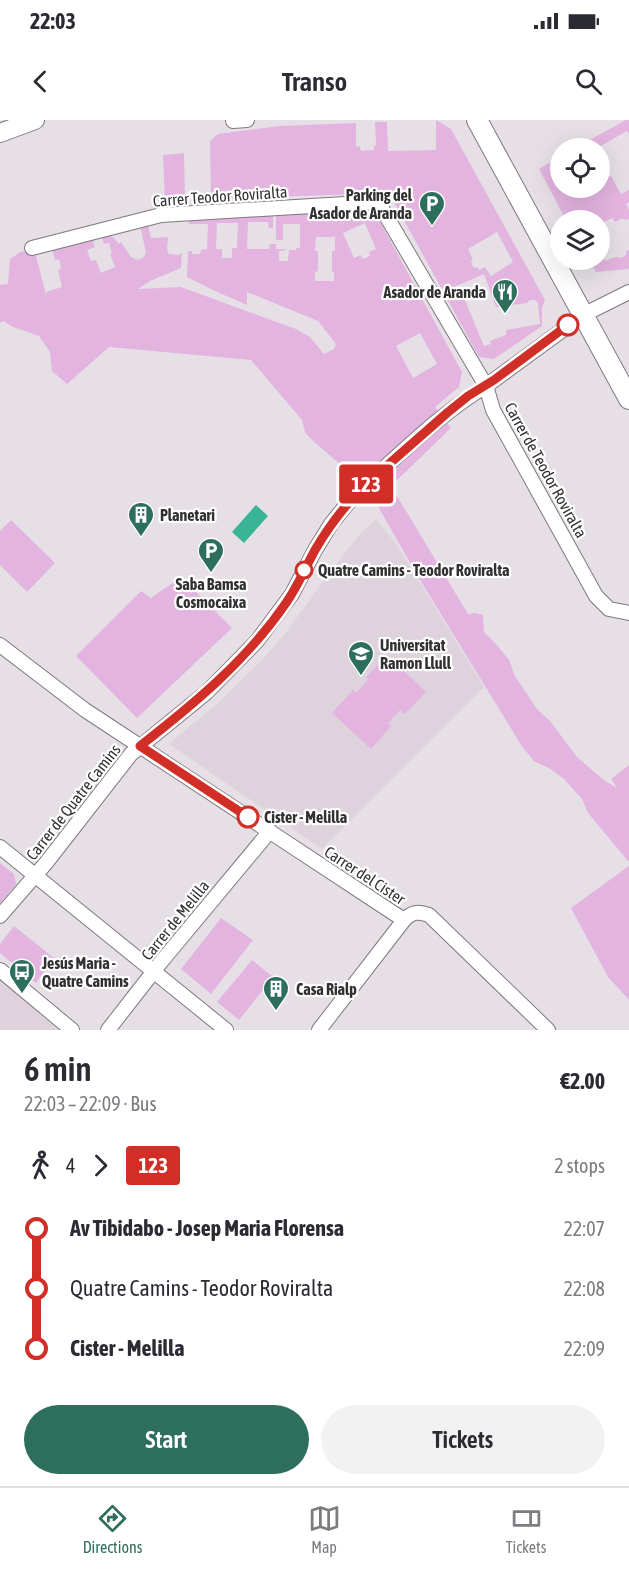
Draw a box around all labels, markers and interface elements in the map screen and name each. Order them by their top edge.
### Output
text: 22:03 [30,8,76,34]
icon: back [24,65,57,98]
icon: search [572,65,605,98]
text: Transo [282,66,347,97]
map controls [550,138,610,270]
button: locate [550,138,610,198]
street label: Carrer Teodor Roviralta [152,182,288,210]
place label: Parking del Asador de Aranda [309,186,413,222]
parking icon: Parking del Asador de Aranda [417,189,447,227]
button: layers [550,210,610,270]
restaurant icon: Asador de Aranda [490,277,520,315]
place label: Asador de Aranda [383,283,486,301]
unlabelled marker [557,314,579,336]
street label: Carrer de Teodor Roviralta [501,399,591,541]
line badge: 123 [332,464,400,504]
text: 123 [351,472,381,496]
building icon: Planetari [126,500,156,538]
place label: Planetari [160,506,215,524]
parking icon: Saba Bamsa Cosmocaixa [196,536,226,574]
marker: Quatre Camins - Teodor Roviralta [295,561,313,579]
place label: Quatre Camins - Teodor Roviralta [318,561,509,579]
place label: Saba Bamsa Cosmocaixa [175,575,247,611]
place label: Universitat Ramon Llull [380,636,452,672]
school or university icon: Universitat Ramon Llull [346,639,376,677]
street label: Carrer de Quatre Camins [22,740,124,863]
marker: Cister - Melilla [237,806,259,828]
place label: Cister - Melilla [264,808,347,826]
street label: Carrer del Cister [321,842,409,908]
street label: Carrer de Melilla [137,877,213,963]
place label: Jesús Maria - Quatre Camins [41,954,129,990]
bus stop icon: Jesús Maria - Quatre Camins [7,957,37,995]
building icon: Casa Rialp [261,974,291,1012]
place label: Casa Rialp [296,980,357,998]
text: 6 min [24,1050,91,1088]
text: €2.00 [560,1068,605,1094]
text: 22:03 – 22:09 · Bus [24,1092,157,1115]
icon: walk [24,1149,57,1182]
icon: forward [84,1149,117,1182]
text: 123 [138,1153,168,1177]
text: 4 [66,1154,75,1177]
text: 2 stops [554,1154,605,1177]
text: Av Tibidabo - Josep Maria Florensa [70,1215,344,1241]
text: 22:07 [563,1217,605,1240]
text: Quatre Camins - Teodor Roviralta [70,1275,333,1301]
text: 22:08 [563,1277,605,1300]
text: Cister - Melilla [70,1335,184,1361]
text: 22:09 [563,1337,605,1360]
button: Start [24,1405,309,1474]
button: Tickets [321,1405,605,1474]
tab: Directions [83,1502,142,1556]
tab: Map [308,1502,341,1556]
tab: Tickets [506,1502,546,1556]

